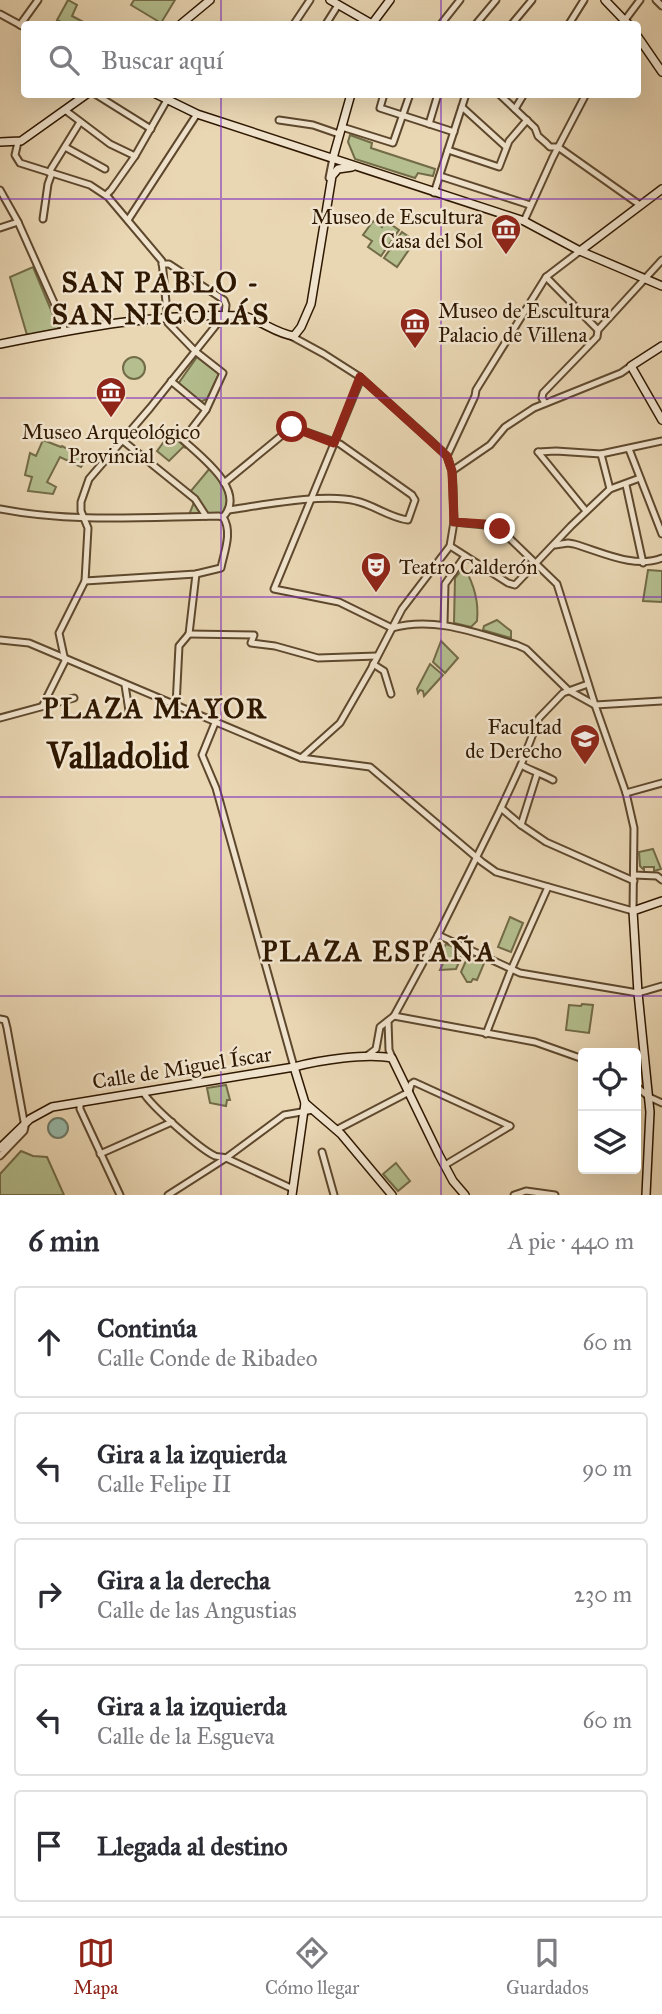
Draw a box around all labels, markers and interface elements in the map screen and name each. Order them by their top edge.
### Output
search box [21,21,641,98]
icon: search [45,41,83,79]
text: Buscar aquí [101,44,223,76]
place label: Museo de Escultura Casa del Sol [311,204,483,254]
museum icon: Museo de Escultura Casa del Sol [489,212,523,256]
district label: SAN PABLO - SAN NICOLÁS [52,265,270,332]
place label: Museo de Escultura Palacio de Villena [438,298,610,348]
museum icon: Museo de Escultura Palacio de Villena [398,306,432,350]
museum icon: Museo Arqueológico Provincial [94,375,128,419]
route start [276,411,307,442]
place label: Museo Arqueológico Provincial [22,419,200,469]
route end [484,513,515,544]
theatre icon: Teatro Calderón [359,550,393,594]
place label: Teatro Calderón [399,554,538,580]
district label: PLAZA MAYOR [42,691,268,726]
place label: Facultad de Derecho [465,714,562,764]
school or university icon: Facultad de Derecho [568,722,602,766]
district label: Valladolid [46,735,189,778]
district label: PLAZA ESPAÑA [261,934,497,969]
street label: Calle de Miguel Íscar [90,1040,274,1095]
map controls [578,1048,641,1174]
button: locate [578,1048,641,1111]
button: layers [578,1111,641,1174]
text: 6 min [28,1223,100,1259]
text: A pie · 440 m [508,1227,634,1255]
text: Continúa [97,1312,197,1344]
icon: ahead [30,1323,68,1361]
text: 60 m [583,1328,632,1356]
text: Calle Conde de Ribadeo [97,1344,318,1372]
text: Gira a la izquierda [97,1438,287,1470]
icon: left [30,1449,68,1487]
text: 90 m [582,1454,632,1482]
text: Calle Felipe II [97,1470,232,1498]
text: Gira a la derecha [97,1564,270,1596]
icon: right [30,1575,68,1613]
text: 230 m [574,1580,632,1608]
text: Calle de las Angustias [97,1596,297,1624]
text: Gira a la izquierda [97,1690,287,1722]
icon: left [30,1701,68,1739]
text: 60 m [583,1706,632,1734]
text: Calle de la Esgueva [97,1722,275,1750]
icon: arrive [30,1827,68,1865]
text: Llegada al destino [97,1830,288,1862]
tab: Mapa [73,1934,118,1999]
tab: Cómo llegar [265,1934,359,1999]
tab: Guardados [506,1934,589,1999]

